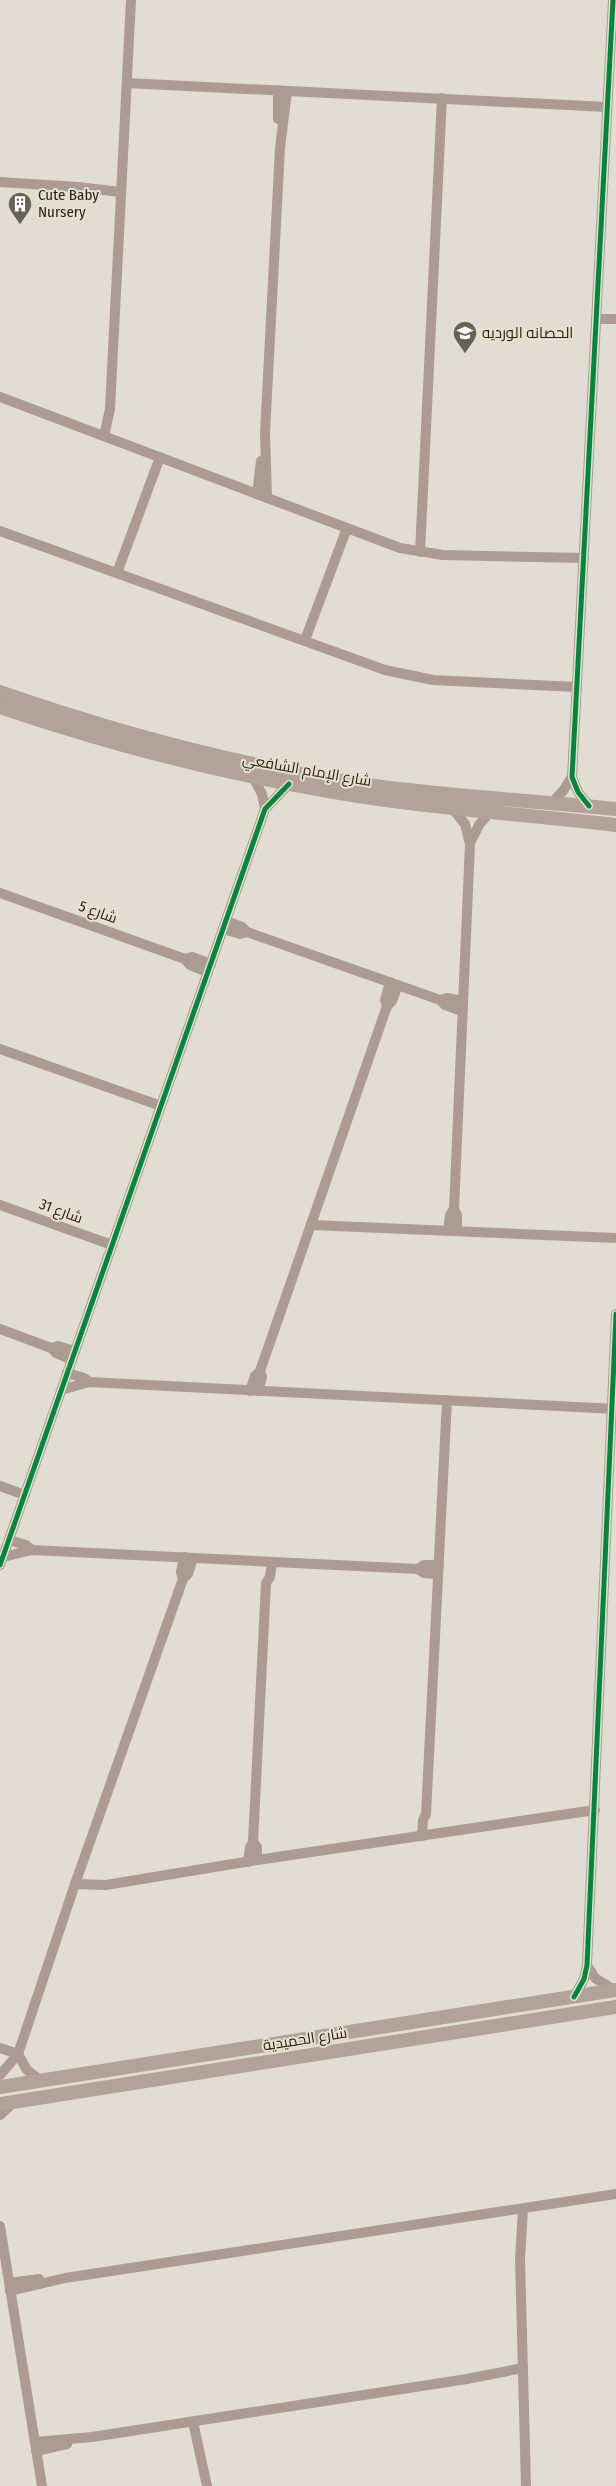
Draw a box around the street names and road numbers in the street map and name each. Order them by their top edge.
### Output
street label: شارع الإمام الشافعي [241,750,373,793]
street label: شارع 5 [76,897,120,929]
street label: شارع 31 [36,1195,85,1229]
street label: شارع الحميدية [262,2023,349,2057]

